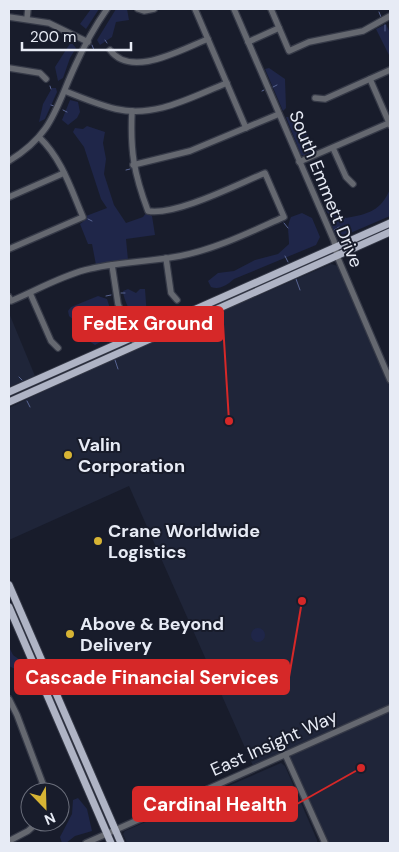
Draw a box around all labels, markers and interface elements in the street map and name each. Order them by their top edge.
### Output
scale bar [22,20,131,52]
text: 200 m [30,27,76,47]
street label: South Emmett Drive [284,107,368,271]
callout: FedEx Ground [73,307,223,341]
text: FedEx Ground [83,311,213,336]
place label: Valin Corporation [78,433,185,478]
marker: Valin Corporation [62,449,74,461]
place label: Crane Worldwide Logistics [108,519,260,564]
marker: Crane Worldwide Logistics [92,535,104,547]
place label: Above & Beyond Delivery [80,612,224,657]
marker: Above & Beyond Delivery [64,628,76,640]
callout: Cascade Financial Services [15,660,289,694]
text: Cascade Financial Services [25,665,279,690]
street label: East Insight Way [207,704,341,782]
north arrow [20,782,70,832]
callout: Cardinal Health [133,787,297,821]
text: Cardinal Health [143,792,287,817]
text: N [42,809,58,829]

